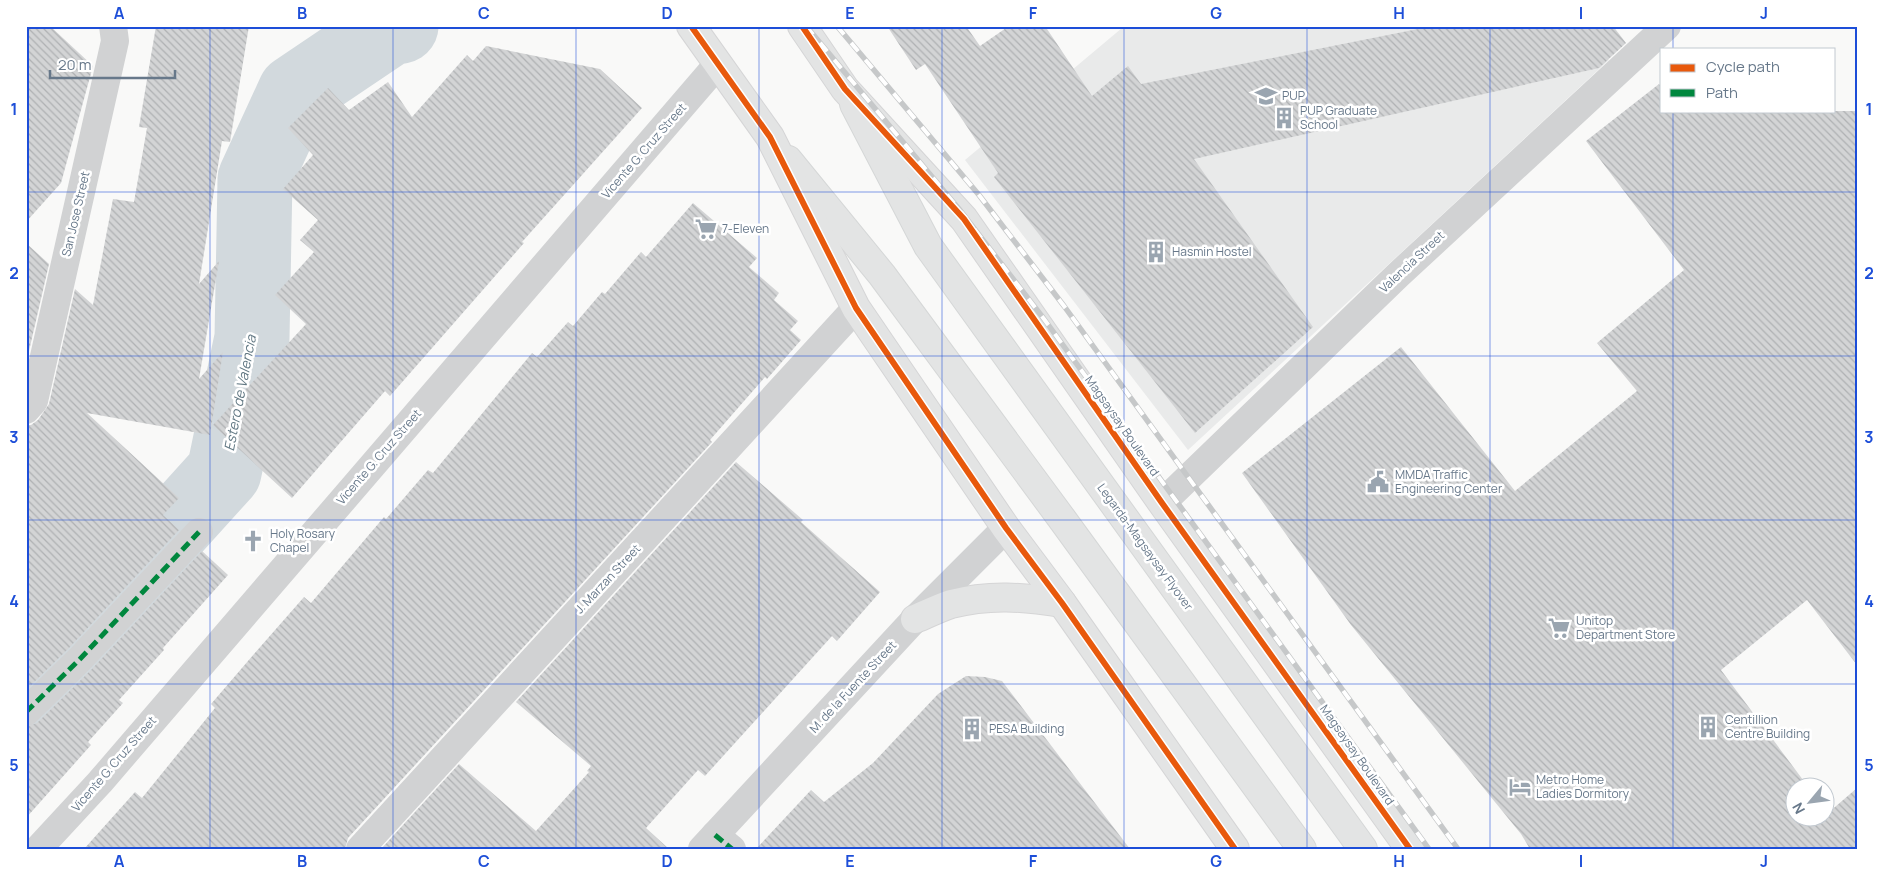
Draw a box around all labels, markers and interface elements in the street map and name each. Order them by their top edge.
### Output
text: A [114,2,125,24]
text: B [297,2,307,24]
text: C [478,2,490,24]
text: D [661,2,673,24]
text: E [845,2,855,24]
text: F [1029,2,1038,24]
text: G [1210,2,1222,24]
text: H [1393,2,1405,24]
text: I [1579,2,1583,24]
text: J [1760,2,1768,24]
scale bar [50,48,175,80]
legend [1660,48,1836,112]
text: 20 m [58,54,91,75]
text: Cycle path [1706,56,1780,77]
text: Path [1706,82,1738,103]
school or university icon: PUP [1253,83,1279,109]
place label: PUP [1282,87,1305,104]
text: 1 [10,98,18,120]
text: 1 [1865,98,1873,120]
street label: Vicente G. Cruz Street [597,99,690,202]
place label: PUP Graduate School [1300,102,1377,133]
building icon: PUP Graduate School [1271,105,1297,131]
street label: San Jose Street [57,169,94,258]
supermarket icon: 7-Eleven [693,216,719,242]
place label: 7-Eleven [722,220,769,237]
street label: Valencia Street [1375,227,1448,296]
building icon: Hasmin Hostel [1143,239,1169,265]
place label: Hasmin Hostel [1172,243,1252,260]
text: 2 [9,262,19,284]
text: 2 [1864,262,1874,284]
water label: Estero de Valencia [219,332,260,453]
street label: Magsaysay Boulevard [1081,372,1164,479]
street label: Vicente G. Cruz Street [332,405,425,508]
text: 3 [9,426,19,448]
text: 3 [1864,426,1874,448]
place label: MMDA Traffic Engineering Center [1395,466,1503,497]
public building icon: MMDA Traffic Engineering Center [1365,469,1391,495]
street label: Legarda-Magsaysay Flyover [1094,480,1198,614]
place label: Holy Rosary Chapel [270,525,336,556]
church icon: Holy Rosary Chapel [240,528,266,554]
street label: J. Marzan Street [571,540,644,617]
text: 4 [9,590,19,612]
text: 4 [1864,590,1874,612]
place label: Unitop Department Store [1576,612,1675,643]
supermarket icon: Unitop Department Store [1546,615,1572,641]
street label: M. de la Fuente Street [805,637,900,736]
street label: Magsaysay Boulevard [1316,701,1399,808]
place label: Centillion Centre Building [1725,711,1810,742]
street label: Vicente G. Cruz Street [67,712,160,815]
building icon: Centillion Centre Building [1695,714,1721,740]
building icon: PESA Building [959,716,985,742]
place label: PESA Building [989,720,1064,737]
text: 5 [9,754,19,776]
text: 5 [1864,754,1874,776]
place label: Metro Home Ladies Dormitory [1536,771,1630,802]
hotel icon: Metro Home Ladies Dormitory [1507,774,1533,800]
north arrow [1786,778,1836,828]
text: N [1787,800,1809,818]
text: A [114,850,125,872]
text: B [297,850,307,872]
text: C [478,850,490,872]
text: D [661,850,673,872]
text: E [845,850,855,872]
text: F [1029,850,1038,872]
text: G [1210,850,1222,872]
text: H [1393,850,1405,872]
text: I [1579,850,1583,872]
text: J [1760,850,1768,872]

